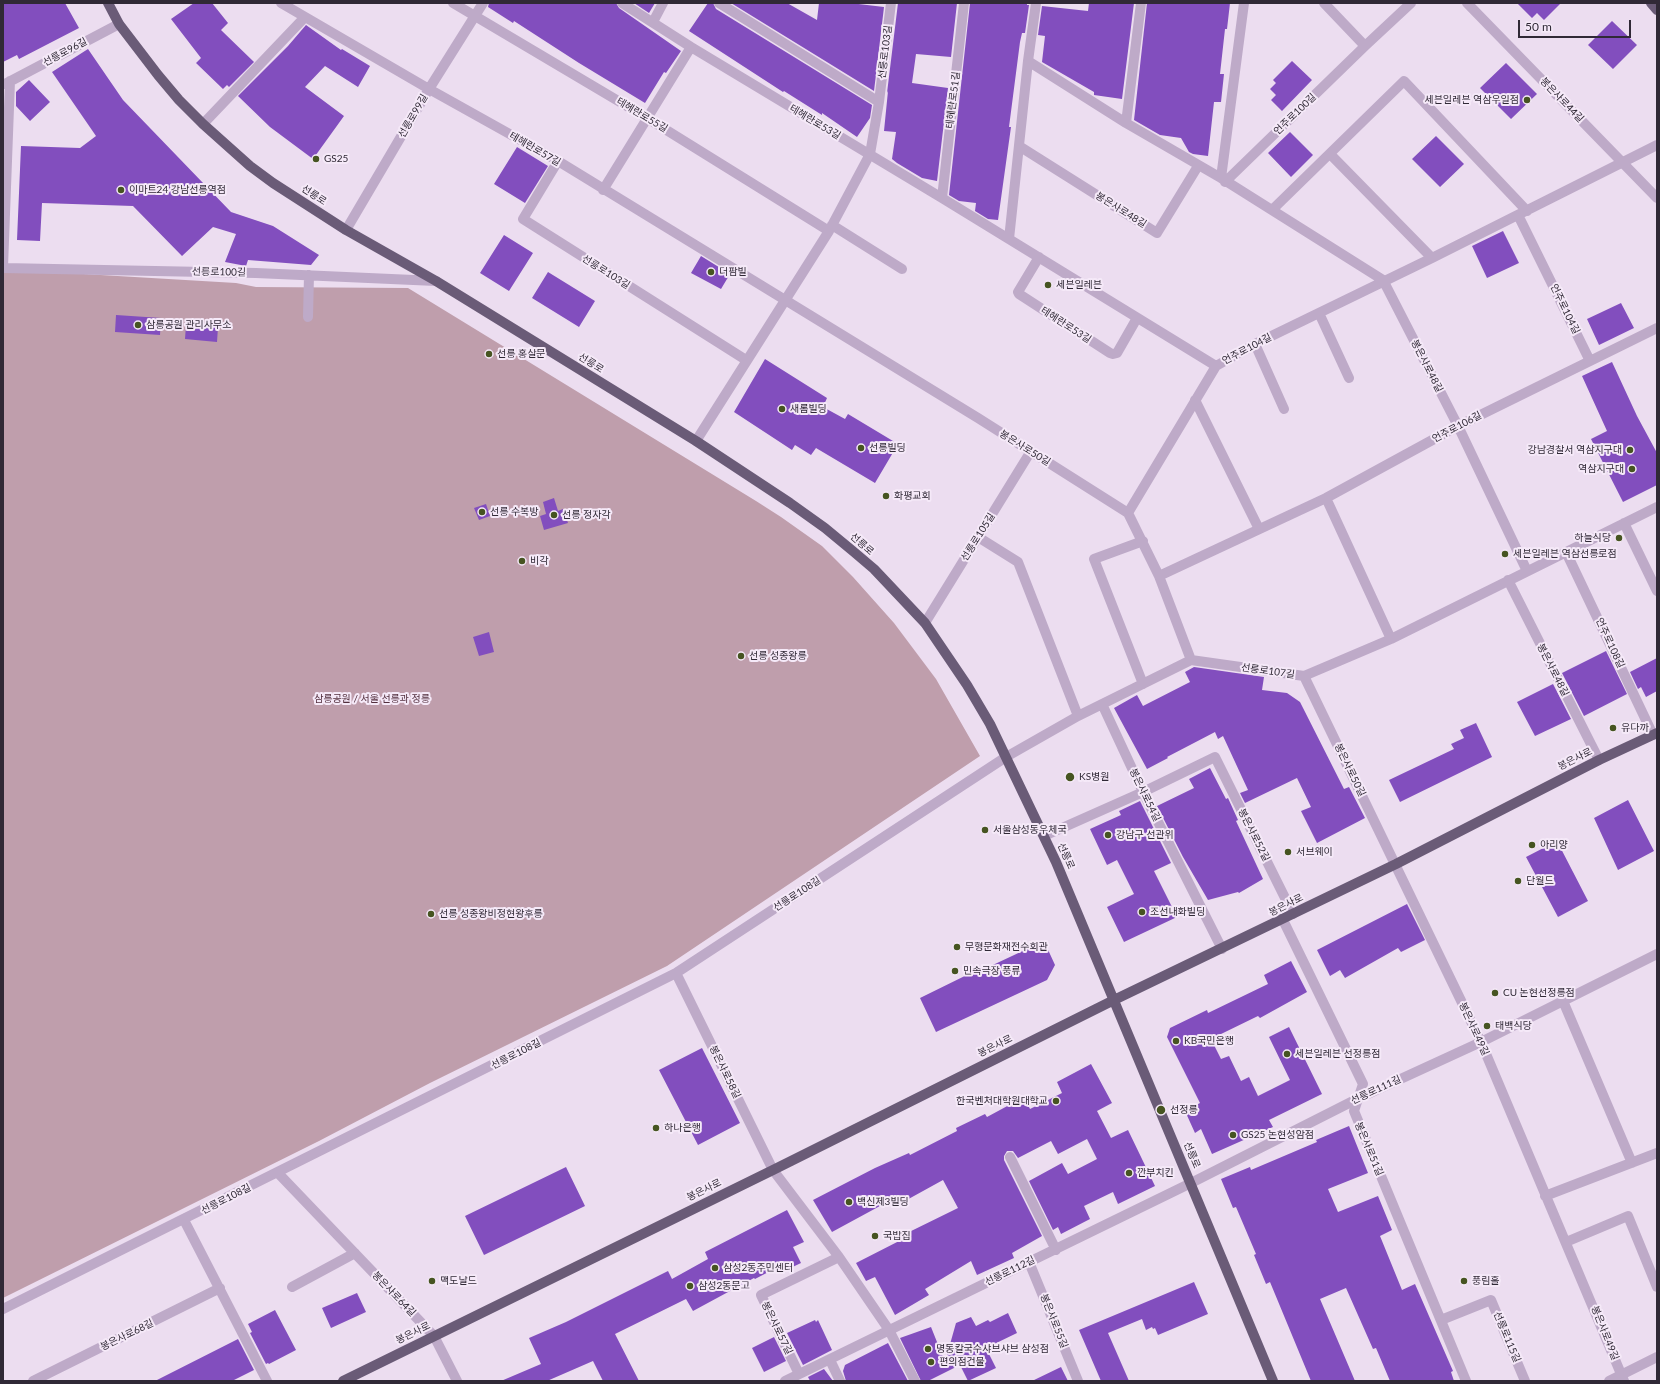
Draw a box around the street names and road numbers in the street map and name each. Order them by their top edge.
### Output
street label: 선릉로103길 [876,24,894,80]
street label: 선릉로96길 [41,35,89,69]
street label: 테헤란로51길 [944,71,962,129]
street label: 봉은사로44길 [1538,75,1586,125]
street label: 언주로100길 [1271,91,1319,137]
street label: 선릉로99길 [396,92,430,140]
street label: 테헤란로55길 [614,95,670,135]
street label: 테헤란로53길 [787,102,843,142]
street label: 테헤란로57길 [507,129,563,169]
street label: 선릉로 [299,182,329,208]
street label: 봉은사로48길 [1093,190,1149,230]
street label: 선릉로103길 [580,253,632,291]
street label: 선릉로100길 [192,266,246,278]
street label: 언주로104길 [1548,282,1582,336]
street label: 테헤란로53길 [1039,304,1093,346]
street label: 언주로104길 [1220,331,1274,367]
street label: 봉은사로48길 [1409,338,1445,394]
street label: 선릉로 [576,351,606,375]
street label: 언주로106길 [1430,409,1484,445]
street label: 봉은사로50길 [997,428,1053,468]
street label: 선릉로105길 [959,511,997,563]
street label: 선릉로 [848,530,876,558]
street label: 언주로108길 [1593,616,1627,670]
street label: 봉은사로48길 [1535,642,1571,698]
street label: 선릉로107길 [1240,661,1296,681]
street label: 봉은사로50길 [1332,741,1368,799]
street label: 봉은사로 [1556,745,1594,773]
street label: 봉은사로54길 [1127,766,1163,824]
street label: 봉은사로52길 [1236,807,1272,863]
street label: 선릉로 [1055,841,1077,871]
street label: 선릉로108길 [771,874,823,914]
street label: 봉은사로 [1267,891,1305,919]
street label: 봉은사로49길 [1456,1000,1492,1058]
street label: 봉은사로 [976,1033,1014,1059]
street label: 선릉로108길 [489,1036,543,1072]
street label: 봉은사로58길 [707,1043,743,1101]
street label: 선릉로111길 [1349,1073,1403,1107]
street label: 봉은사로51길 [1352,1120,1386,1178]
street label: 선릉로 [1181,1140,1203,1170]
street label: 봉은사로 [685,1177,723,1203]
street label: 선릉로108길 [199,1181,253,1217]
street label: 선릉로112길 [983,1254,1037,1288]
street label: 봉은사로64길 [370,1269,418,1319]
street label: 봉은사로55길 [1038,1292,1070,1350]
street label: 봉은사로57길 [759,1299,795,1357]
street label: 봉은사로49길 [1589,1304,1621,1362]
street label: 선릉로115길 [1491,1310,1523,1364]
street label: 봉은사로68길 [98,1317,156,1353]
street label: 봉은사로 [394,1320,432,1346]

